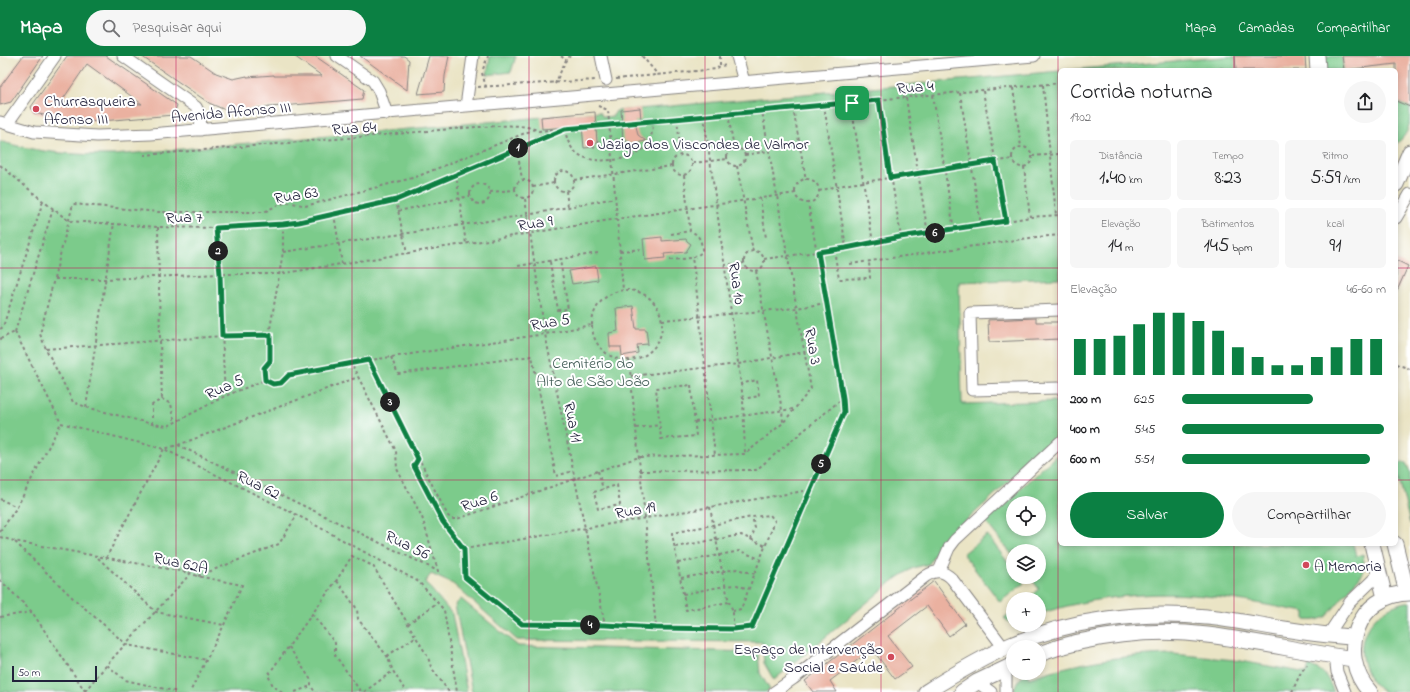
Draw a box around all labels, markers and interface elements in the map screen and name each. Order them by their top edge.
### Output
search box [86,10,366,46]
text: Mapa [20,15,62,42]
icon: search [100,17,122,39]
text: Pesquisar aqui [132,17,222,39]
text: Mapa [1185,18,1216,39]
text: Camadas [1238,18,1295,39]
text: Compartilhar [1317,18,1390,39]
street label: Rua 4 [896,74,935,102]
text: Corrida noturna [1070,77,1213,109]
button: share [1344,81,1386,123]
pin [835,86,869,120]
place label: Churrasqueira Afonso III [44,90,136,132]
icon: arrive [841,92,863,114]
street label: Avenida Afonso III [170,96,292,130]
marker: Churrasqueira Afonso III [31,104,41,114]
text: 19:02 [1070,108,1091,127]
street label: Rua 64 [331,115,377,143]
place label: Jazigo dos Viscondes de Valmor [598,133,809,157]
pin: 1 [508,138,528,158]
marker: Jazigo dos Viscondes de Valmor [585,138,595,148]
text: 1 [516,140,520,156]
text: Distância [1099,148,1142,164]
text: Tempo [1212,148,1244,164]
text: Ritmo [1322,148,1348,164]
text: 1.40 [1099,164,1126,193]
text: 8:23 [1214,164,1242,193]
text: 5:59 [1310,164,1341,193]
text: km [1126,172,1142,188]
text: /km [1341,172,1360,188]
street label: Rua 63 [273,181,320,211]
street label: Rua 7 [165,206,203,230]
street label: Rua 9 [516,209,555,239]
text: Elevação [1101,216,1141,232]
text: Batimentos [1202,216,1254,232]
text: kcal [1327,216,1344,232]
pin: 6 [925,223,945,243]
text: 6 [933,225,937,241]
text: 14 [1108,232,1122,261]
text: 145 [1203,232,1229,261]
text: 91 [1329,232,1342,261]
text: m [1122,240,1134,256]
text: bpm [1229,240,1253,256]
pin: 2 [208,241,228,261]
text: 2 [215,243,221,259]
street label: Rua 10 [721,260,751,306]
text: Elevação [1070,280,1117,299]
text: 46–60 m [1347,280,1386,299]
street label: Rua 5 [529,308,572,338]
street label: Rua 3 [797,326,827,367]
park label: Cemitério do Alto de São João [536,352,650,394]
street label: Rua 5 [202,369,248,407]
text: 200 m [1070,390,1101,409]
text: 6:25 [1134,390,1155,409]
pin: 3 [380,392,400,412]
text: 3 [388,394,392,410]
street label: Rua 11 [556,400,588,445]
text: 400 m [1070,420,1100,439]
text: 5:45 [1134,420,1155,439]
text: 600 m [1070,450,1100,469]
text: 5:51 [1134,450,1154,469]
pin: 5 [811,454,831,474]
text: 5 [818,456,824,472]
street label: Rua 62 [232,465,284,507]
street label: Rua 6 [458,485,501,519]
button: Salvar [1070,492,1224,538]
button: Compartilhar [1232,492,1386,538]
street label: Rua 19 [613,496,658,526]
map controls [1006,496,1046,680]
button: locate [1006,496,1046,536]
street label: Rua 56 [381,525,433,567]
button: layers [1006,544,1046,584]
street label: Rua 62A [151,546,210,581]
place label: A Memoria [1314,555,1382,579]
marker: A Memoria [1301,560,1311,570]
button: + [1006,592,1046,632]
pin: 4 [580,615,600,635]
text: 4 [588,617,592,633]
place label: Espaço de Intervenção Social e Saúde [734,638,884,680]
button: − [1006,640,1046,680]
marker: Espaço de Intervenção Social e Saúde [886,652,896,662]
scale bar [12,664,97,683]
text: 50 m [18,665,40,681]

